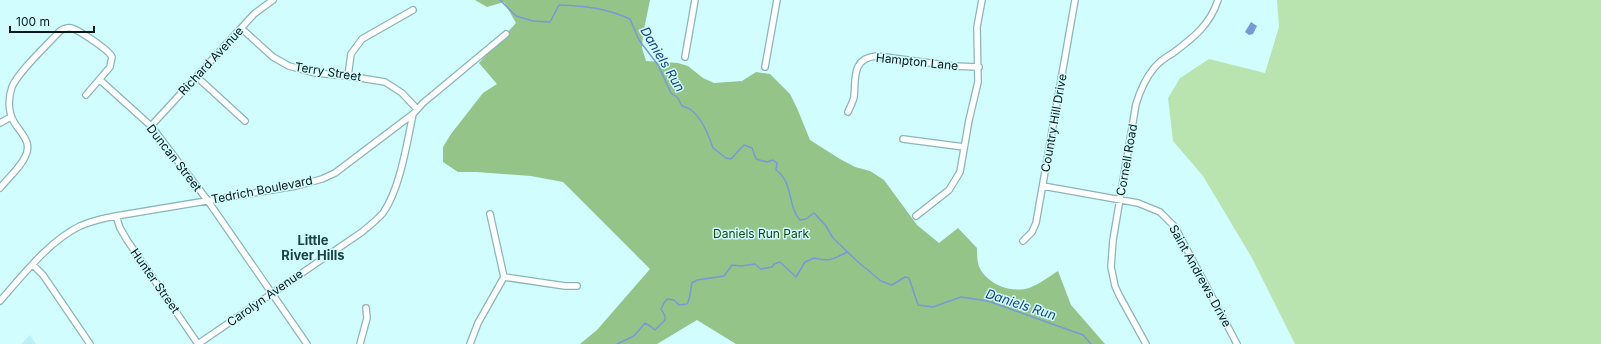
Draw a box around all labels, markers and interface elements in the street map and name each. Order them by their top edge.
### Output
scale bar [10,8,94,34]
text: 100 m [16,14,50,29]
street label: Richard Avenue [175,23,246,98]
water label: Daniels Run [637,24,689,95]
street label: Hampton Lane [875,50,959,73]
street label: Terry Street [294,59,363,84]
street label: Country Hill Drive [1037,73,1070,173]
street label: Duncan Street [144,121,205,194]
street label: Cornell Road [1113,123,1140,197]
street label: Tedrich Boulevard [210,172,314,207]
street label: Saint Andrews Drive [1166,222,1235,330]
park label: Daniels Run Park [713,226,809,241]
district label: Little River Hills [281,232,345,263]
street label: Hunter Street [128,245,183,316]
street label: Carolyn Avenue [224,266,306,329]
water label: Daniels Run [984,285,1059,323]

